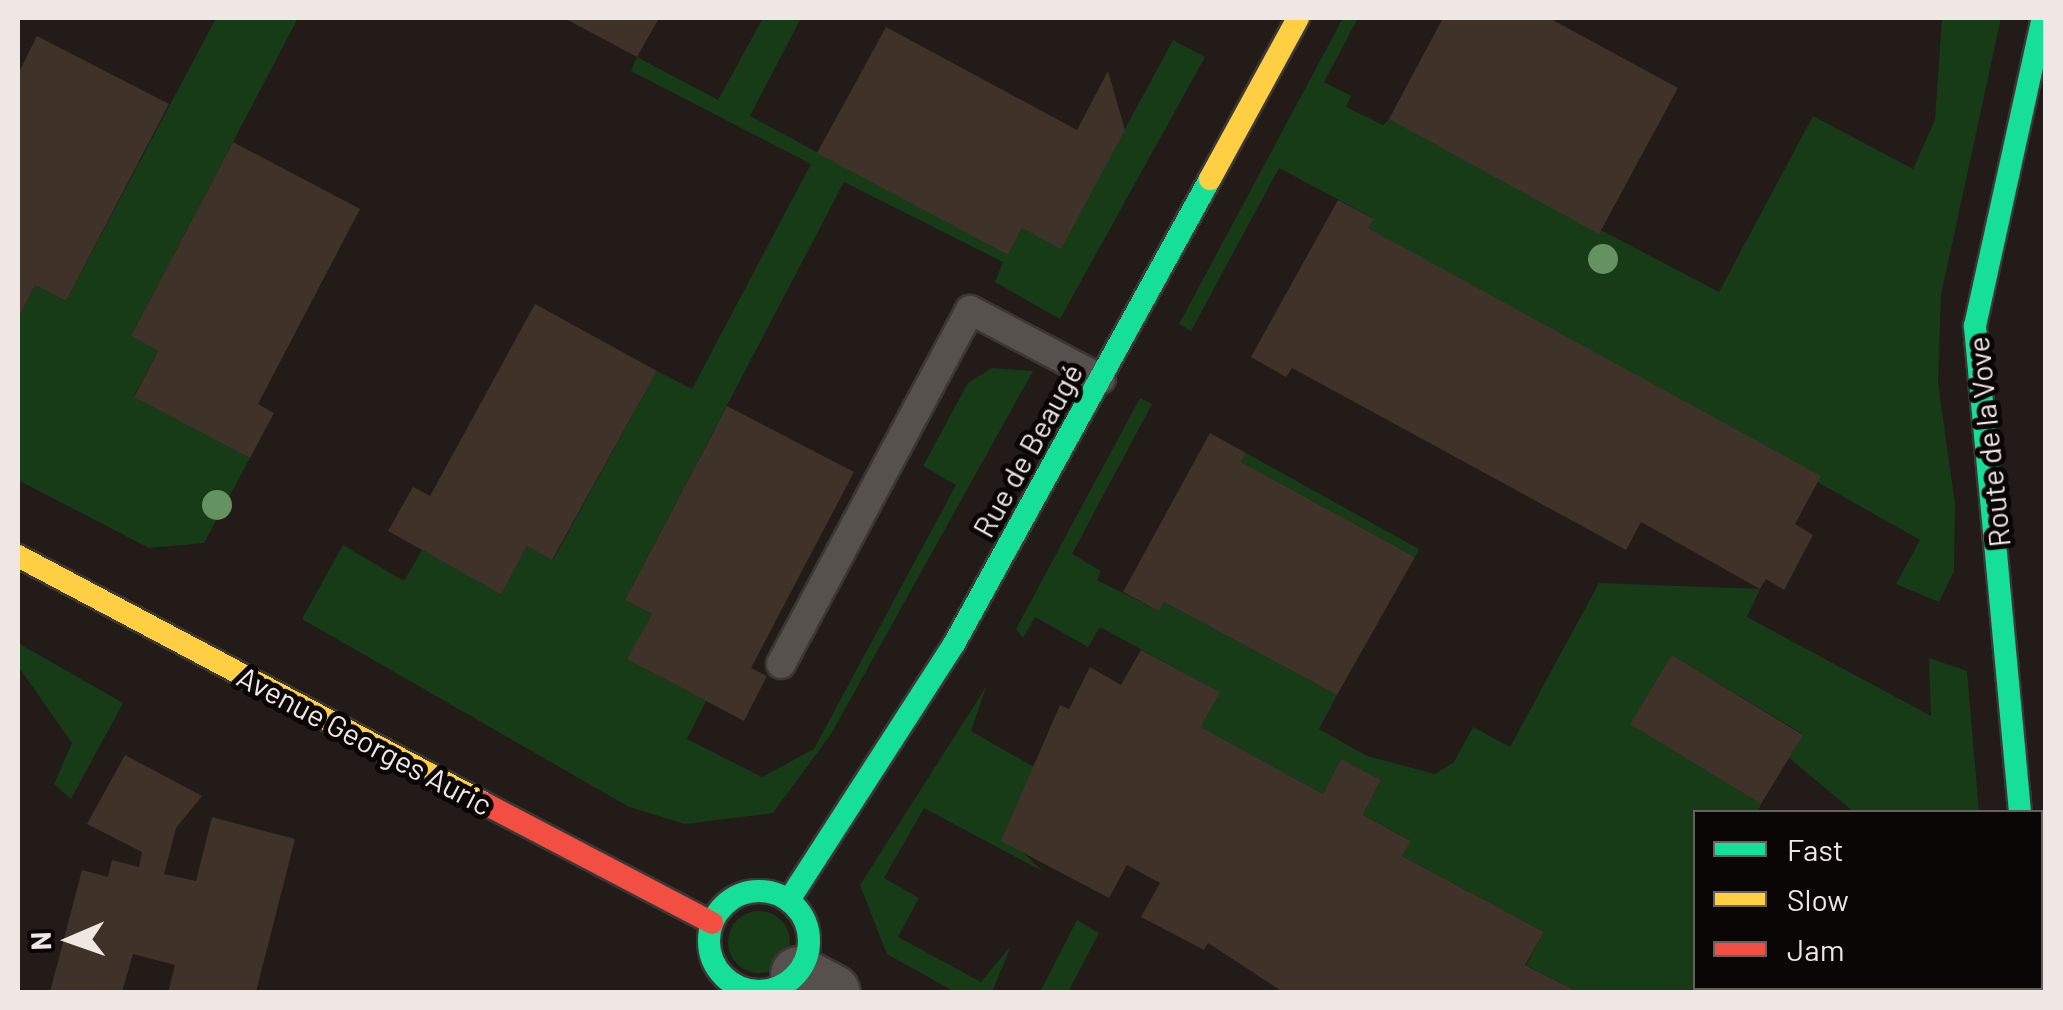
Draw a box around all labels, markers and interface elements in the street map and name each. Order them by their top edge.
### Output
street label: Route de la Vove [1959,335,2017,549]
street label: Rue de Beaugé [964,357,1090,543]
street label: Avenue Georges Auric [231,658,499,822]
legend [1693,810,2043,990]
text: Fast [1787,831,1844,867]
text: Slow [1787,881,1849,917]
north arrow [20,890,120,990]
text: N [23,931,57,951]
text: Jam [1787,931,1844,967]

